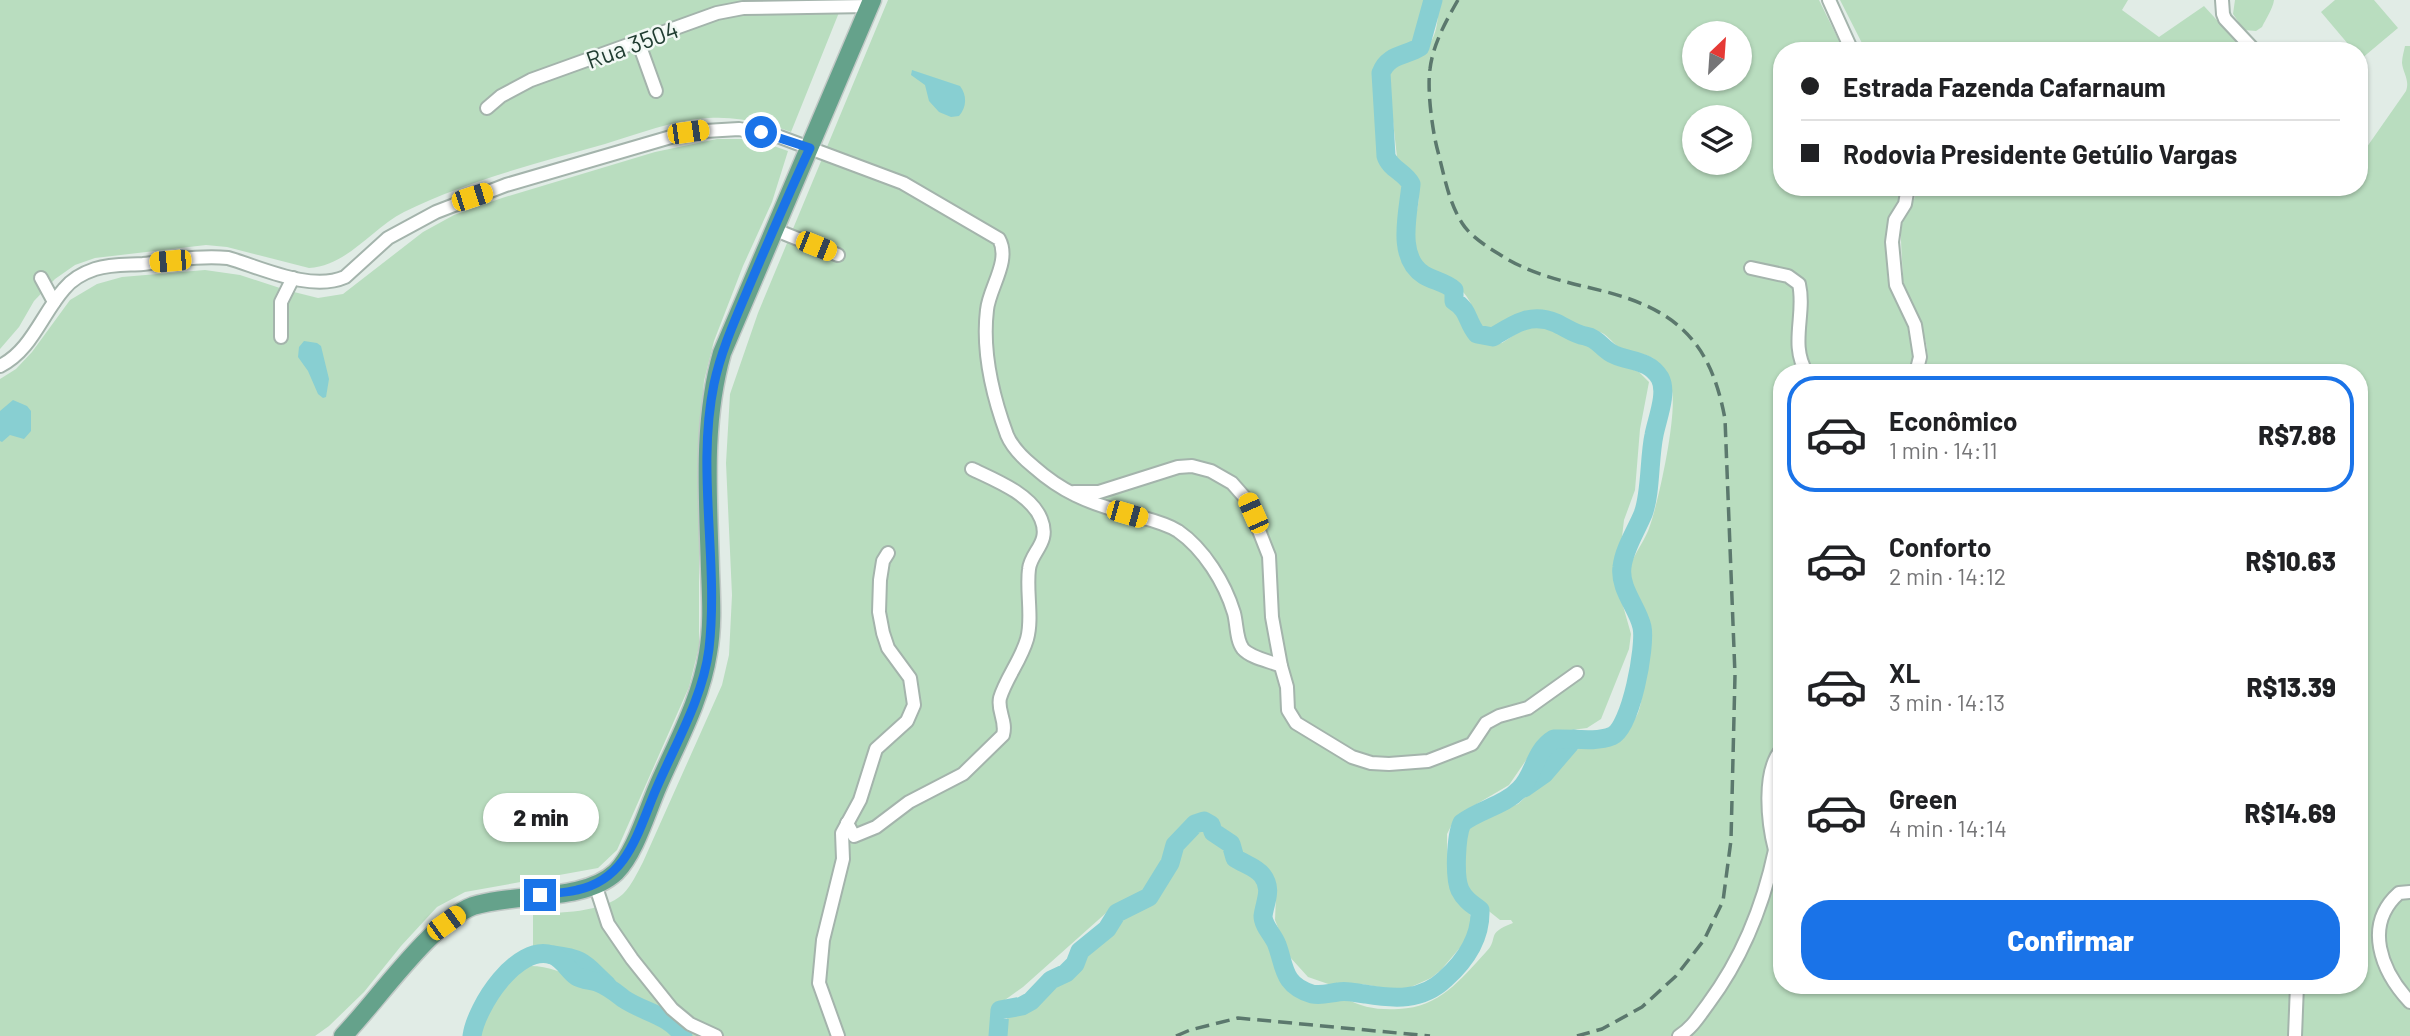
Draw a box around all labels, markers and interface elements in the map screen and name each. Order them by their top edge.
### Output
street label: Rua 3504 [582,14,682,74]
north arrow [1682,21,1752,91]
map controls [1682,21,1752,175]
text: Estrada Fazenda Cafarnaum [1843,71,2166,102]
button: layers [1682,105,1752,175]
route start [745,116,777,148]
car [666,119,711,145]
text: Rodovia Presidente Getúlio Vargas [1843,138,2237,169]
car [449,181,496,213]
car [793,228,840,264]
car [149,249,192,273]
icon: car [1805,403,1868,466]
text: Econômico [1889,405,2018,436]
text: R$7.88 [2258,419,2336,450]
text: 1 min · 14:11 [1889,436,1998,464]
car [1235,490,1272,536]
car [1104,498,1151,530]
icon: car [1805,529,1868,592]
text: Conforto [1889,531,1992,562]
text: R$10.63 [2246,545,2336,576]
text: 2 min · 14:12 [1889,562,2006,590]
icon: car [1805,655,1868,718]
text: XL [1889,657,1920,688]
text: R$13.39 [2247,671,2336,702]
text: 3 min · 14:13 [1889,688,2005,716]
icon: car [1805,781,1868,844]
text: Green [1889,783,1957,814]
callout: 2 min [482,794,598,842]
text: R$14.69 [2245,797,2336,828]
text: 2 min [513,803,569,831]
text: 4 min · 14:14 [1889,814,2007,842]
route end [524,879,556,911]
button: Confirmar [1801,900,2340,980]
car [423,902,470,944]

